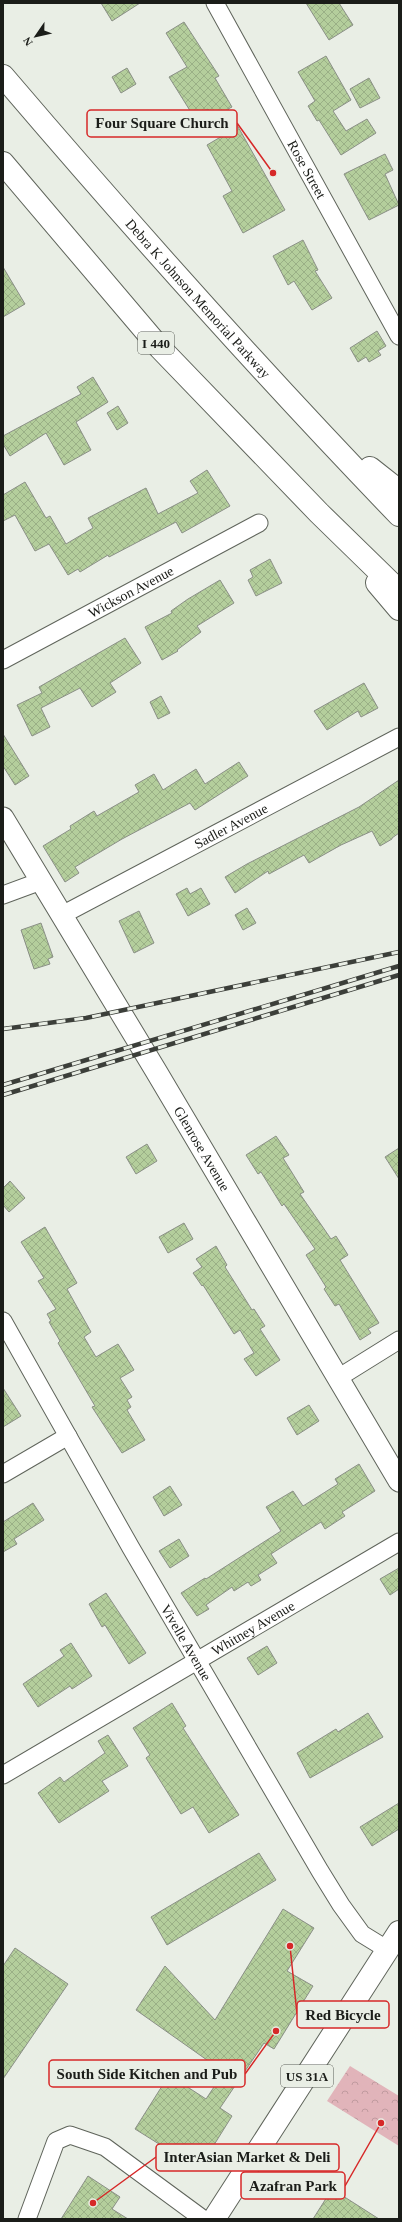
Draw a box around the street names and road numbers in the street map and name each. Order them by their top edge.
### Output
street label: Rose Street [284,138,329,201]
street label: Debra K Johnson Memorial Parkway [123,216,273,381]
road number: I 440 [138,332,174,354]
street label: Wickson Avenue [86,563,176,621]
street label: Sadler Avenue [192,801,270,852]
street label: Glenrose Avenue [171,1104,233,1194]
street label: Whitney Avenue [209,1598,297,1659]
street label: Vivelle Avenue [158,1602,214,1683]
road number: US 31A [281,2065,333,2087]

